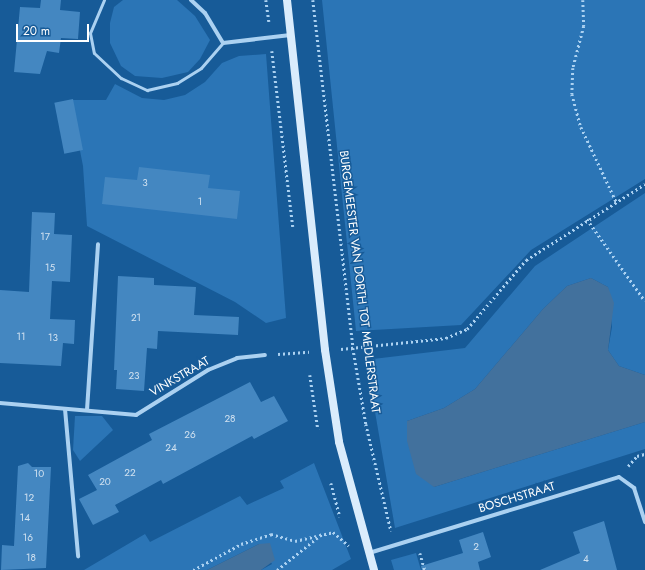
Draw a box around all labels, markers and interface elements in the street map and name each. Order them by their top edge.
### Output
scale bar [18,16,91,42]
text: 20 m [23,22,50,40]
street label: BURGEMEESTER VAN DORTH TOT MEDLERSTRAAT [336,150,382,414]
house number: 3 [142,177,148,189]
house number: 1 [198,196,202,208]
house number: 17 [40,231,50,243]
house number: 15 [45,262,55,274]
house number: 21 [131,312,141,324]
house number: 11 [17,331,25,343]
house number: 13 [48,332,58,344]
street label: VINKSTRAAT [147,354,213,400]
house number: 23 [128,370,140,382]
house number: 28 [224,413,236,425]
house number: 26 [184,429,196,441]
house number: 24 [165,442,177,454]
house number: 22 [124,467,136,479]
house number: 10 [34,468,44,480]
house number: 20 [99,476,111,488]
street label: BOSCHSTRAAT [477,480,557,516]
house number: 12 [24,492,34,504]
house number: 14 [20,512,30,524]
house number: 16 [23,532,33,544]
house number: 2 [473,541,479,553]
house number: 18 [26,552,36,564]
house number: 4 [583,553,589,565]

